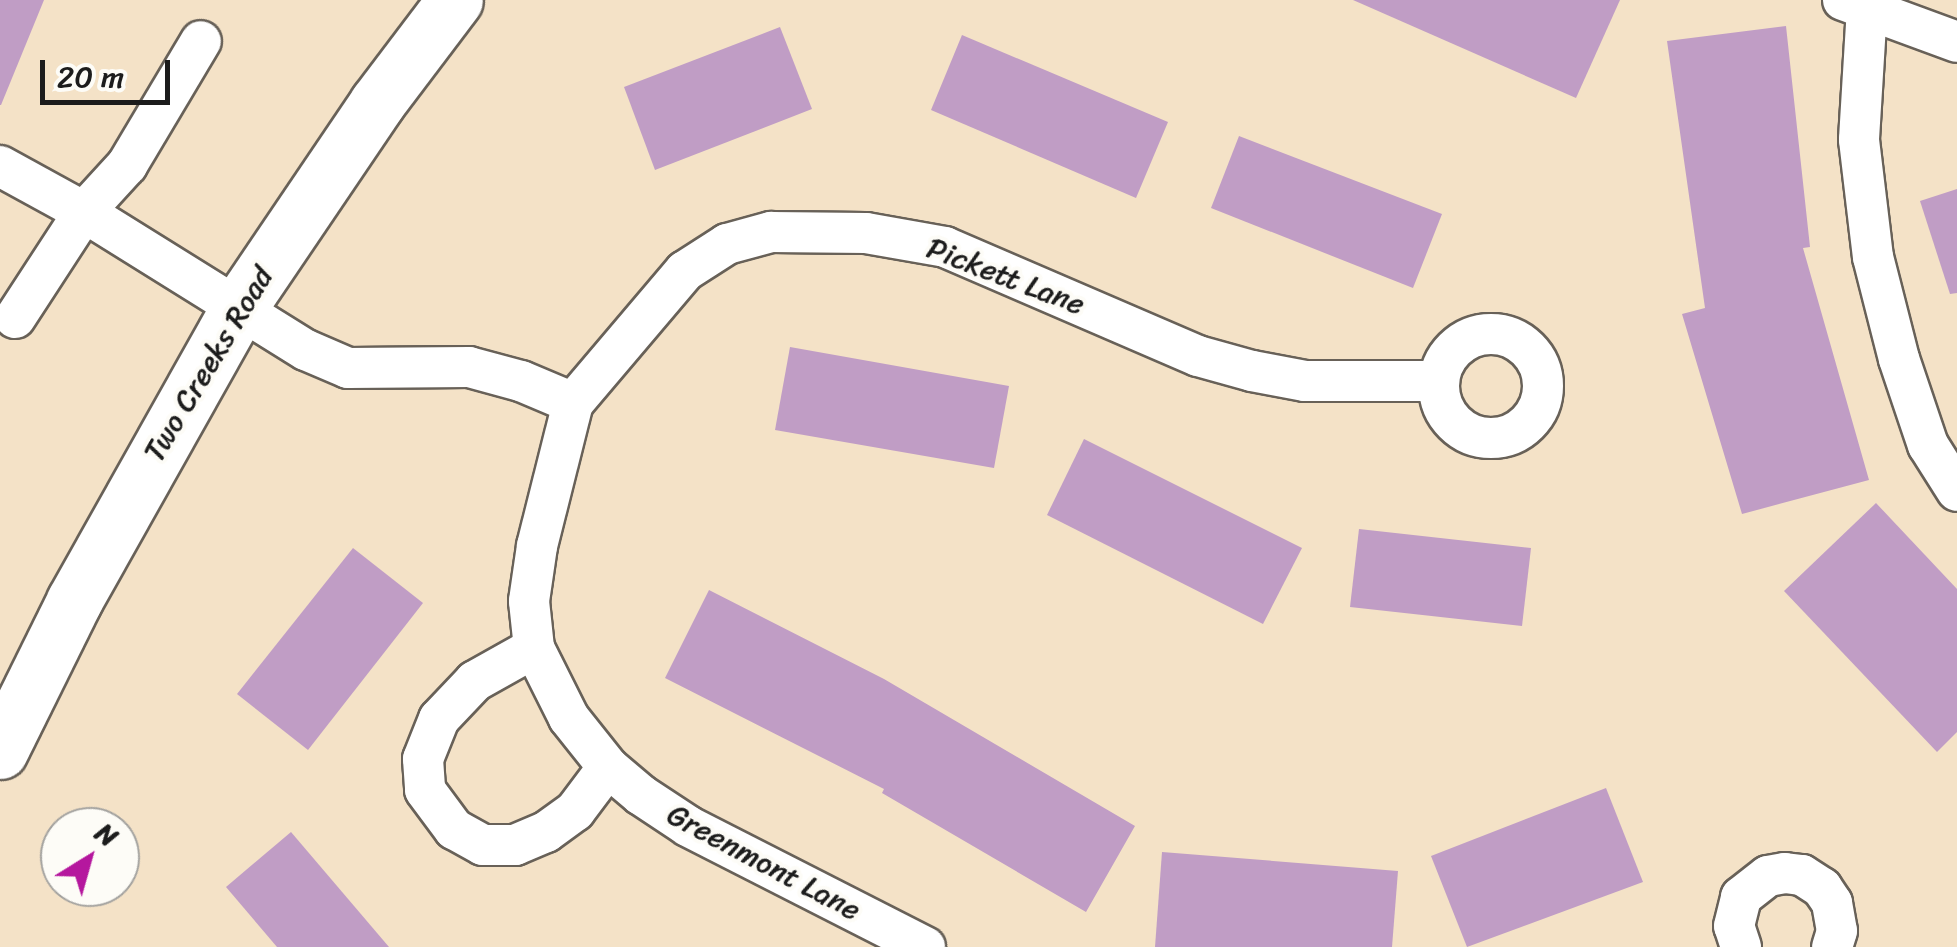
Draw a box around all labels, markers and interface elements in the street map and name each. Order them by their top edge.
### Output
scale bar [45,40,175,102]
text: 20 m [57,50,124,104]
street label: Pickett Lane [922,229,1090,323]
street label: Two Creeks Road [136,260,280,468]
street label: Greenmont Lane [661,796,867,928]
north arrow [40,807,140,907]
text: N [85,809,130,860]

